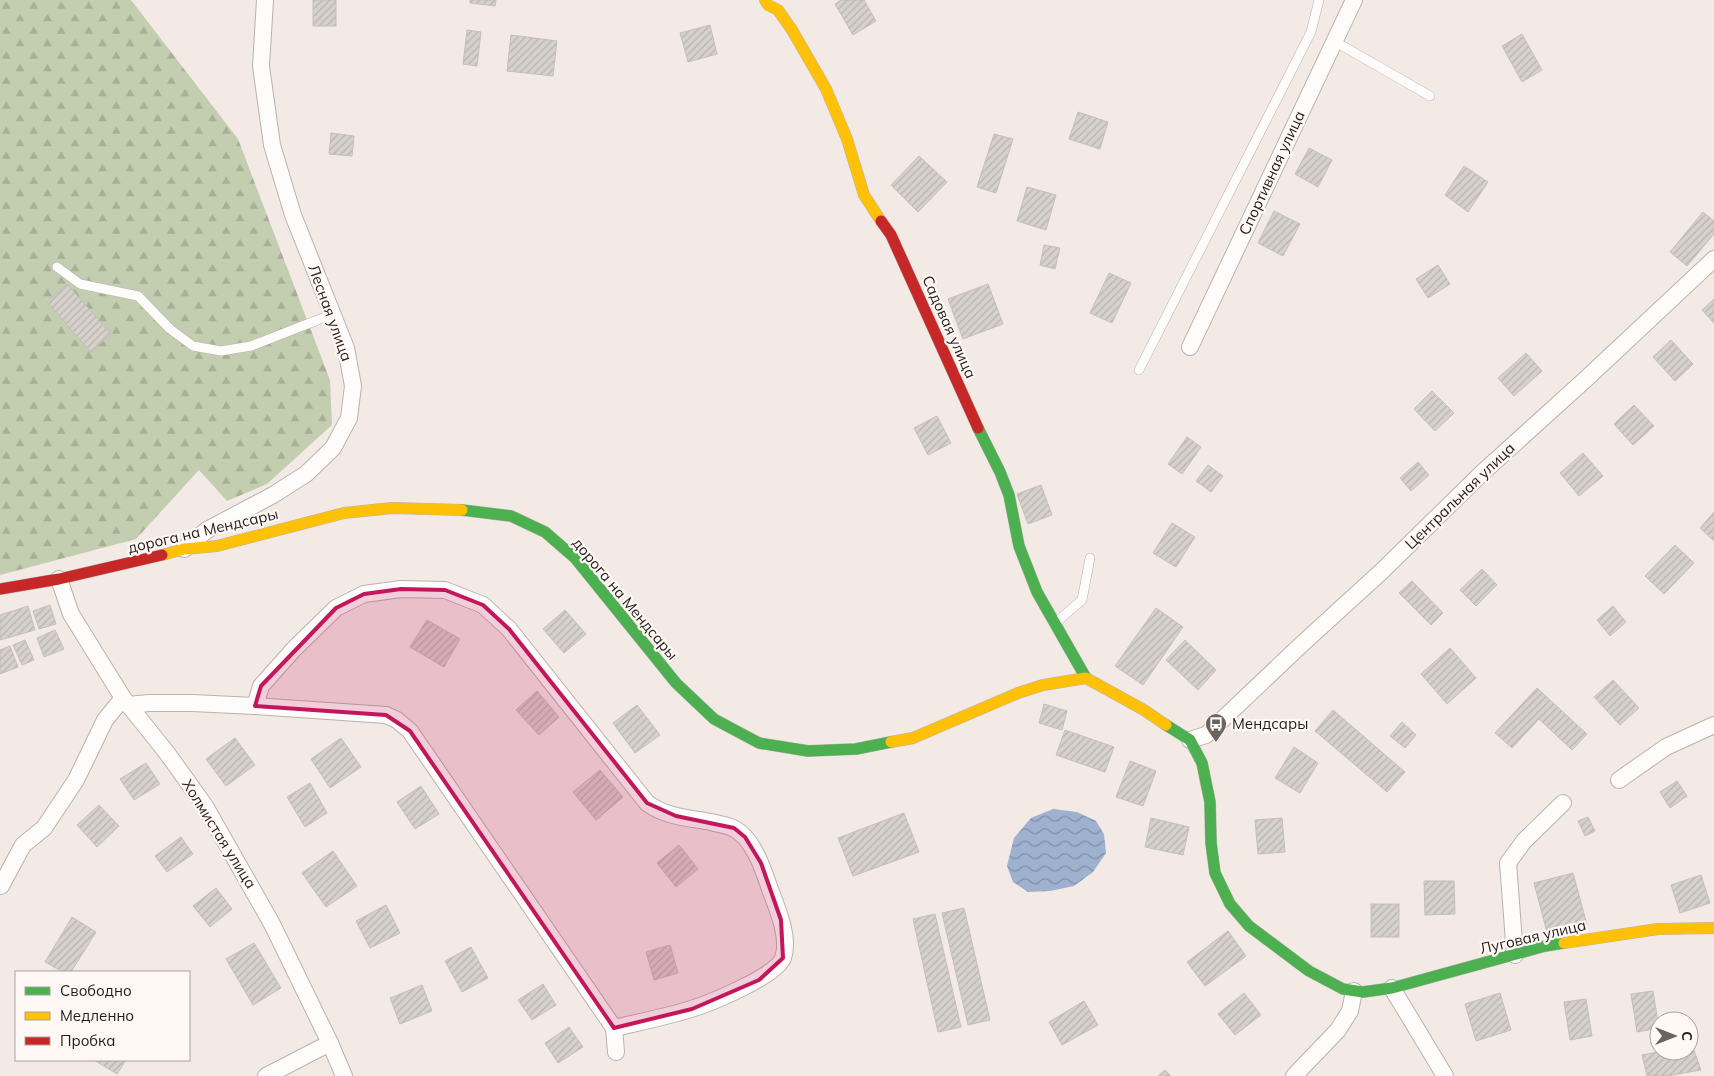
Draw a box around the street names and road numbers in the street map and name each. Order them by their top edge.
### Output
street label: Спортивная улица [1234,108,1309,238]
street label: Лесная улица [304,262,357,364]
street label: Садовая улица [918,272,981,381]
street label: Центральная улица [1401,438,1519,553]
street label: дорога на Мендсары [126,504,280,557]
street label: дорога на Мендсары [569,534,682,664]
street label: Холмистая улица [178,775,261,892]
street label: Луговая улица [1478,915,1588,958]

